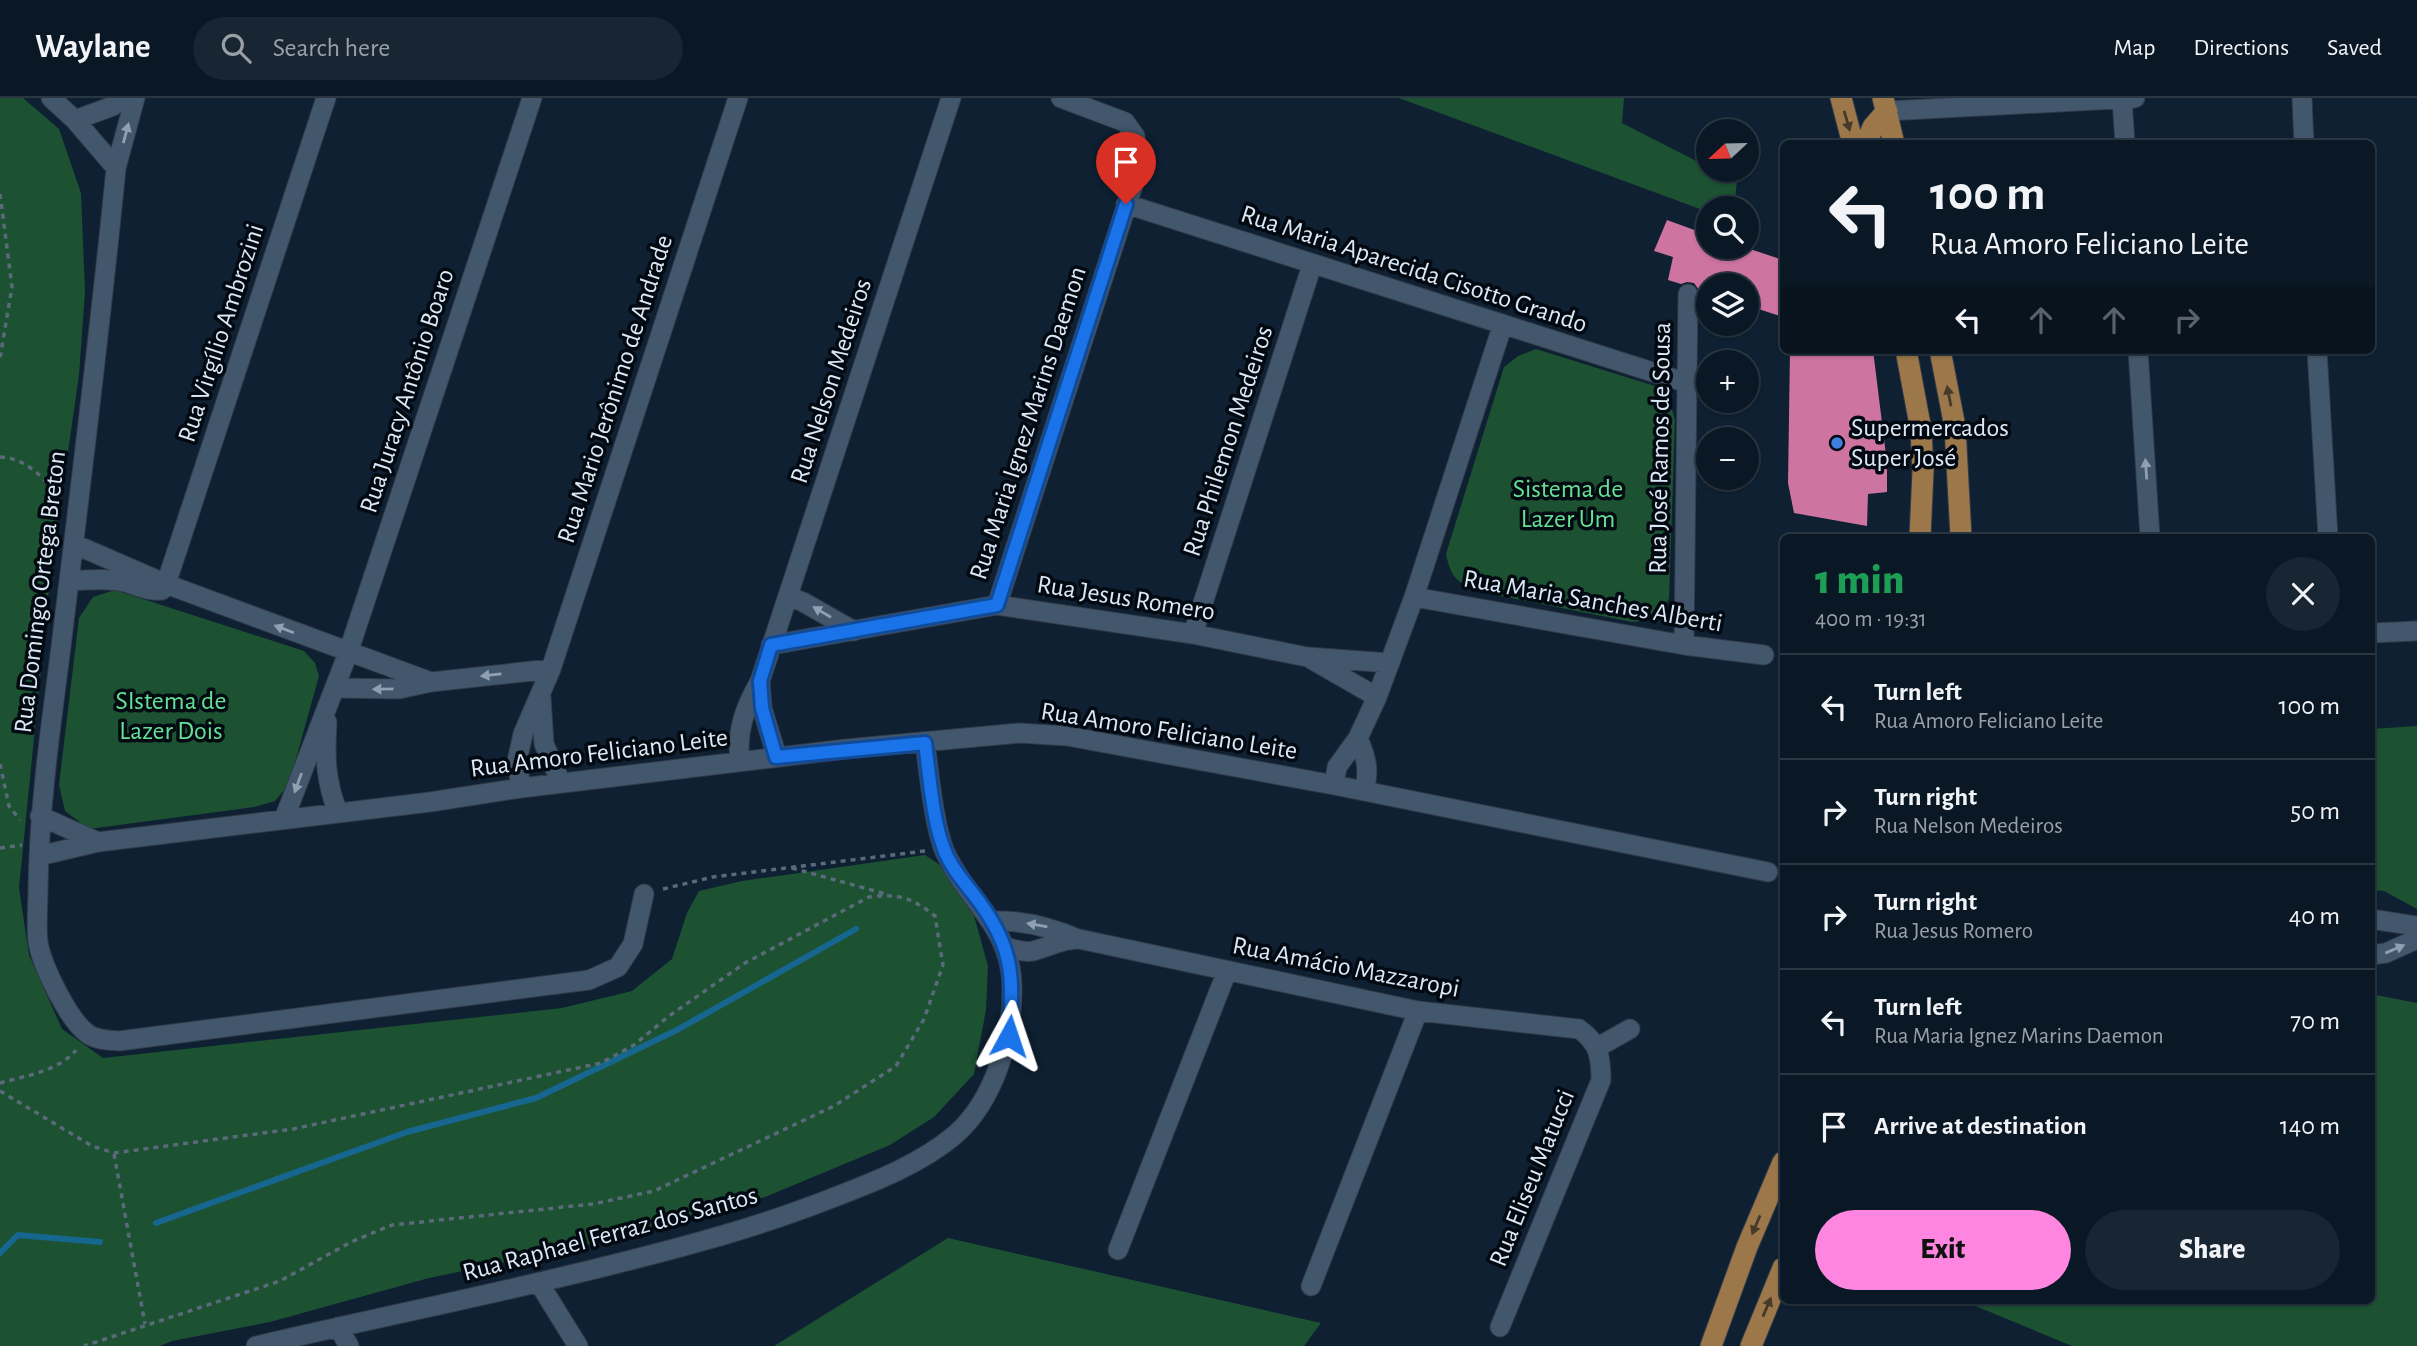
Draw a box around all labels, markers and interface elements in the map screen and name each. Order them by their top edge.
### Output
search box [193,17,683,80]
icon: search [217,29,255,67]
text: Waylane [35,31,151,64]
text: Search here [273,35,390,61]
text: Map [2113,36,2155,60]
text: Directions [2193,36,2289,60]
text: Saved [2327,36,2382,60]
one-way arrow [1842,110,1853,132]
north arrow [1696,119,1759,182]
map controls [1696,119,1759,490]
one-way arrow [121,122,131,143]
pin [1096,132,1156,204]
icon: arrive [1107,143,1145,181]
icon: left [1815,168,1906,259]
text: 100 m [1930,170,2046,219]
button: search [1696,196,1759,259]
street label: Rua Maria Aparecida Cisotto Grando [1238,201,1590,337]
street label: Rua Virgílio Ambrozini [173,221,269,445]
text: Rua Amoro Feliciano Leite [1930,228,2249,260]
street label: Rua Mario Jerônimo de Andrade [553,232,677,546]
street label: Rua Maria Ignez Marins Daemon [965,263,1091,583]
street label: Rua Juracy Antônio Boaro [355,266,459,516]
button: layers [1696,273,1759,336]
street label: Rua Nelson Medeiros [786,275,876,487]
icon: left [1949,301,1987,339]
icon: ahead [2022,301,2060,339]
icon: ahead [2095,301,2133,339]
icon: right [2168,301,2206,339]
street label: Rua José Ramos de Sousa [1645,322,1675,574]
street label: Rua Philemon Medeiros [1178,323,1278,559]
button: + [1696,350,1759,413]
one-way arrow [1944,385,1955,407]
place label: Supermercados Super José [1851,415,2009,471]
button: − [1696,427,1759,490]
marker: Supermercados Super José [1829,435,1845,451]
street label: Rua Domingo Ortega Breton [10,449,70,735]
one-way arrow [2140,458,2151,480]
park label: Sistema de Lazer Um [1513,476,1623,532]
button: close [2266,557,2340,631]
text: 1 min [1815,559,1904,601]
street label: Rua Maria Sanches Alberti [1461,565,1725,637]
street label: Rua Jesus Romero [1035,571,1217,625]
one-way arrow [812,606,831,618]
text: 400 m · 19:31 [1815,608,1927,631]
one-way arrow [274,623,295,634]
one-way arrow [480,670,502,681]
text: Turn left [1874,679,1962,705]
one-way arrow [372,684,394,695]
park label: SIstema de Lazer Dois [116,688,226,744]
icon: left [1815,688,1853,726]
text: 100 m [2279,693,2340,719]
street label: Rua Amoro Feliciano Leite [1039,698,1299,764]
text: Rua Amoro Feliciano Leite [1874,710,2103,733]
street label: Rua Amoro Feliciano Leite [469,724,729,782]
one-way arrow [293,772,304,793]
text: Turn right [1874,784,1977,810]
icon: right [1815,793,1853,831]
text: 50 m [2290,798,2340,824]
text: Rua Nelson Medeiros [1874,815,2063,838]
text: Turn right [1874,889,1977,915]
icon: right [1815,898,1853,936]
text: 40 m [2289,903,2340,929]
one-way arrow [1026,919,1048,930]
text: Rua Jesus Romero [1874,920,2033,943]
street label: Rua Amácio Mazzaropi [1230,932,1462,1002]
one-way arrow [2384,943,2405,954]
text: Turn left [1874,994,1962,1020]
position arrow [972,999,1046,1073]
icon: left [1815,1003,1853,1041]
text: 70 m [2290,1008,2340,1034]
text: Rua Maria Ignez Marins Daemon [1874,1025,2164,1048]
street label: Rua Eliseu Matucci [1485,1086,1579,1270]
icon: arrive [1815,1108,1853,1146]
text: Arrive at destination [1874,1113,2087,1139]
text: 140 m [2280,1113,2340,1139]
street label: Rua Raphael Ferraz dos Santos [460,1182,760,1286]
button: Exit [1815,1210,2071,1290]
button: Share [2085,1210,2340,1290]
one-way arrow [1751,1214,1762,1235]
one-way arrow [1761,1296,1772,1317]

